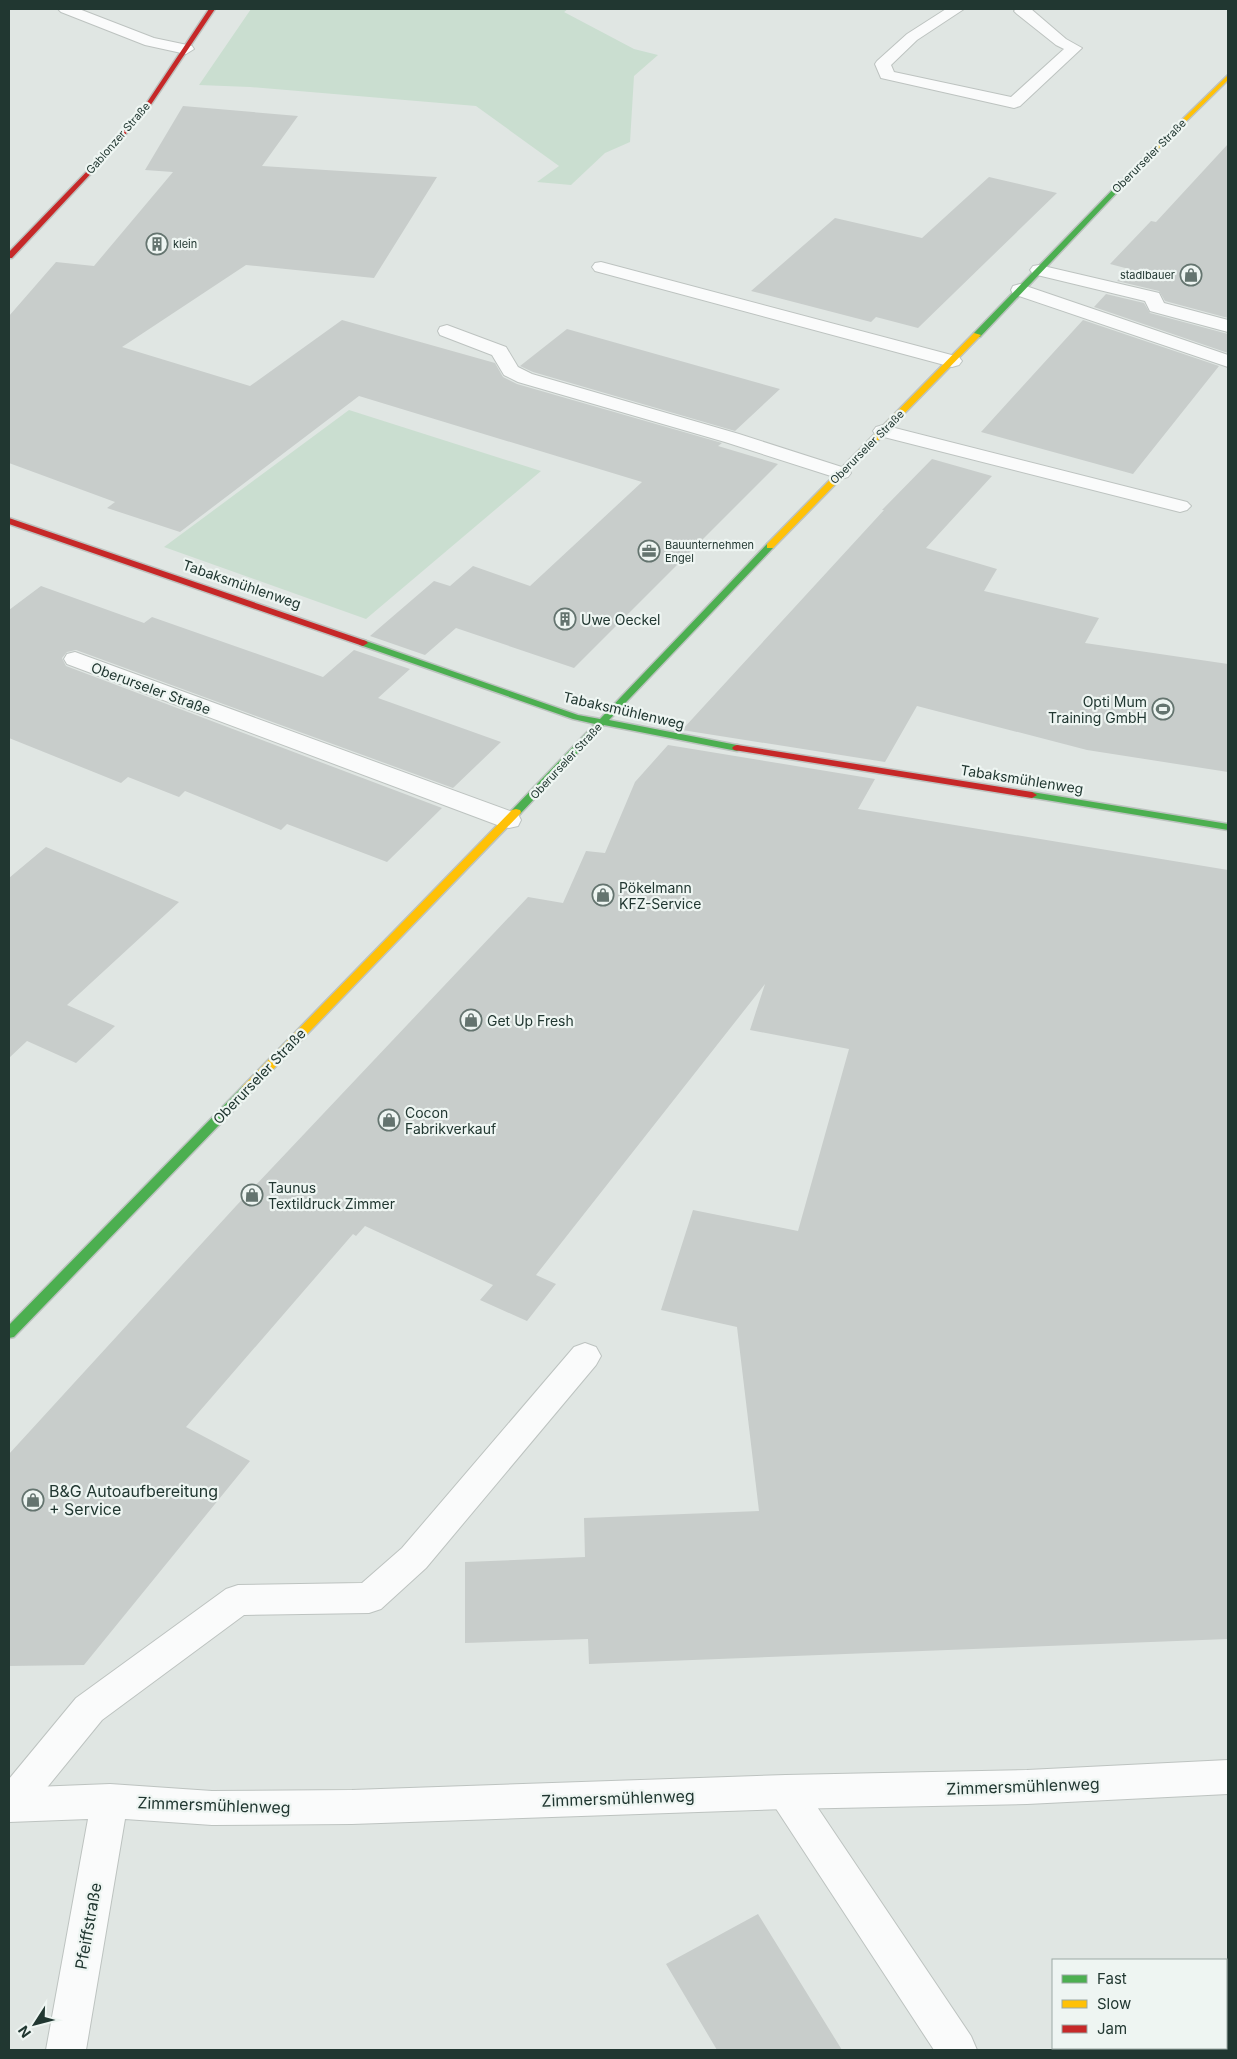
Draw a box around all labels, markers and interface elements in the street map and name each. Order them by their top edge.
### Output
street label: Gablonzer Straße [83,99,153,177]
street label: Oberurseler Straße [1109,116,1189,196]
building icon: klein [145,232,169,256]
place label: klein [173,237,197,251]
shop icon: stadlbauer [1179,263,1203,287]
place label: stadlbauer [1120,268,1175,282]
street label: Oberurseler Straße [827,407,907,487]
place label: Bauunternehmen Engel [665,538,754,565]
office icon: Bauunternehmen Engel [637,539,661,563]
street label: Tabaksmühlenweg [181,556,303,612]
building icon: Uwe Oeckel [553,607,577,631]
place label: Uwe Oeckel [581,611,661,628]
street label: Oberurseler Straße [89,658,213,718]
street label: Tabaksmühlenweg [562,688,686,732]
place label: Opti Mum Training GmbH [1048,693,1147,726]
sports icon: Opti Mum Training GmbH [1151,697,1175,721]
street label: Oberurseler Straße [527,720,605,802]
street label: Tabaksmühlenweg [959,761,1085,797]
place label: Pökelmann KFZ-Service [619,879,701,912]
shop icon: Pökelmann KFZ-Service [591,883,615,907]
shop icon: Get Up Fresh [459,1008,483,1032]
place label: Get Up Fresh [487,1012,574,1029]
street label: Oberurseler Straße [209,1025,309,1127]
place label: Cocon Fabrikverkauf [405,1104,496,1137]
shop icon: Cocon Fabrikverkauf [377,1108,401,1132]
place label: Taunus Textildruck Zimmer [268,1179,395,1212]
shop icon: Taunus Textildruck Zimmer [240,1183,264,1207]
place label: B&G Autoaufbereitung + Service [49,1481,218,1519]
shop icon: B&G Autoaufbereitung + Service [21,1488,45,1512]
street label: Zimmersmühlenweg [946,1773,1100,1799]
street label: Zimmersmühlenweg [541,1785,695,1811]
street label: Zimmersmühlenweg [137,1792,291,1818]
street label: Pfeiffstraße [71,1881,105,1971]
legend [1052,1959,1227,2049]
text: Fast [1097,1969,1127,1988]
text: Slow [1097,1994,1131,2013]
north arrow [10,1999,60,2049]
text: Jam [1097,2019,1127,2038]
text: N [14,2023,34,2041]

